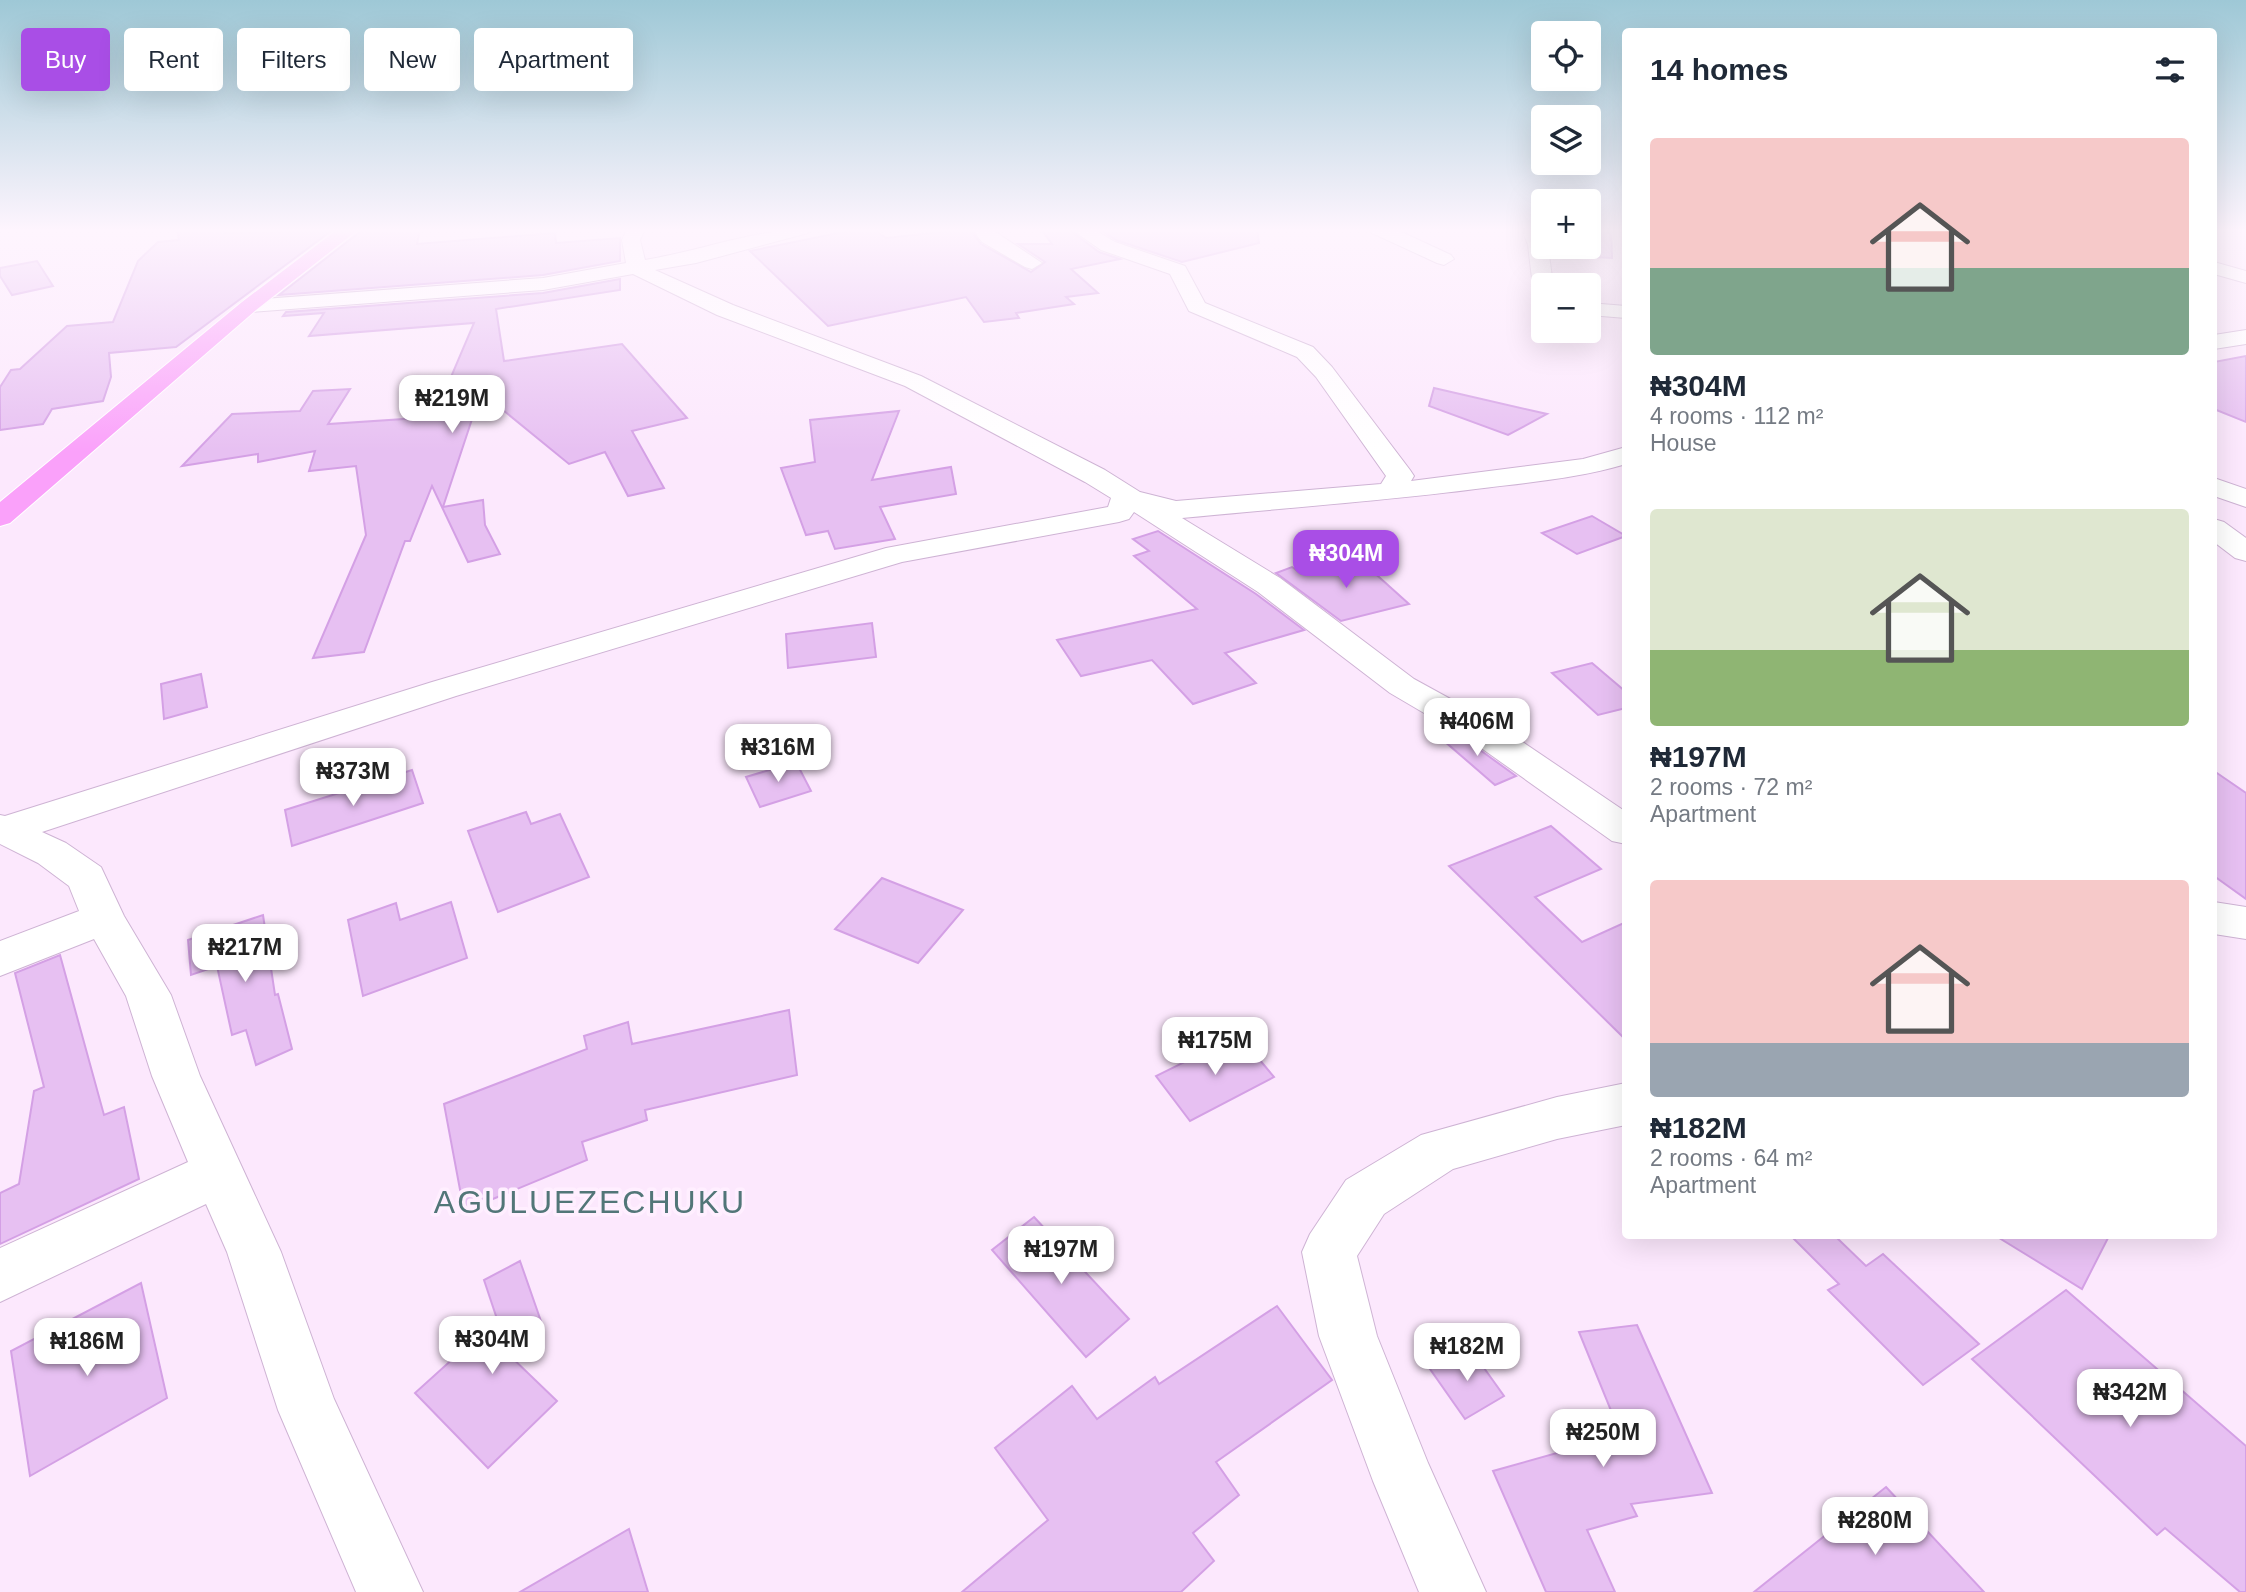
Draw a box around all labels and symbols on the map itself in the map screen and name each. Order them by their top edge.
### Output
pin: ₦219M [403,376,501,435]
pin: ₦304M [1297,530,1395,590]
pin: ₦406M [1428,698,1526,758]
pin: ₦316M [729,724,827,784]
pin: ₦373M [304,748,402,808]
pin: ₦217M [196,925,294,984]
pin: ₦175M [1166,1018,1264,1077]
district label: AGULUEZECHUKU [434,1184,746,1220]
pin: ₦197M [1012,1226,1110,1286]
pin: ₦304M [443,1316,541,1376]
pin: ₦186M [38,1318,136,1378]
pin: ₦182M [1418,1324,1516,1383]
pin: ₦342M [2081,1370,2179,1429]
pin: ₦250M [1554,1410,1652,1469]
pin: ₦280M [1826,1498,1924,1557]

